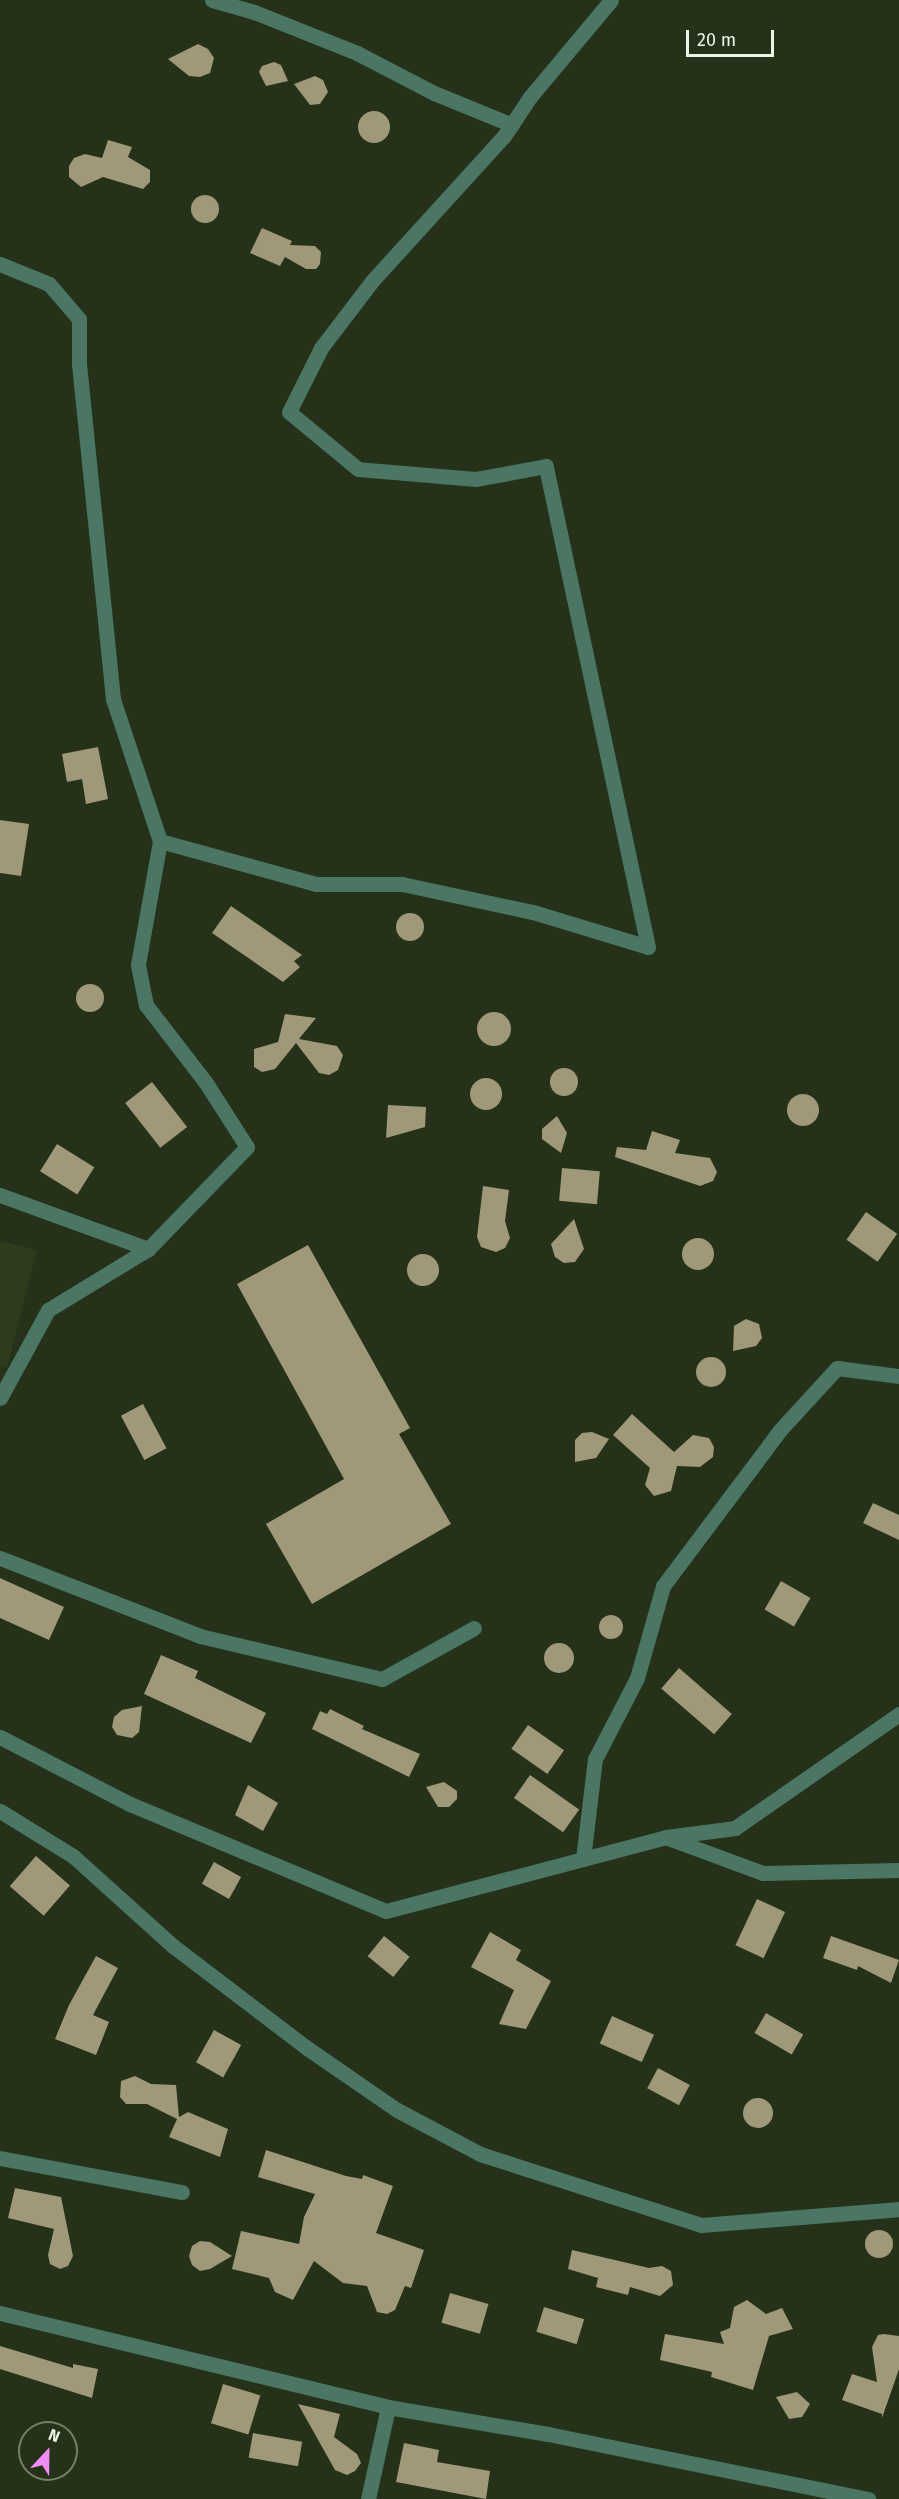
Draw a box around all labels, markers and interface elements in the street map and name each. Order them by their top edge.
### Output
scale bar [689,18,778,56]
text: 20 m [697,29,736,51]
north arrow [18,2421,78,2481]
text: N [46,2425,63,2446]

